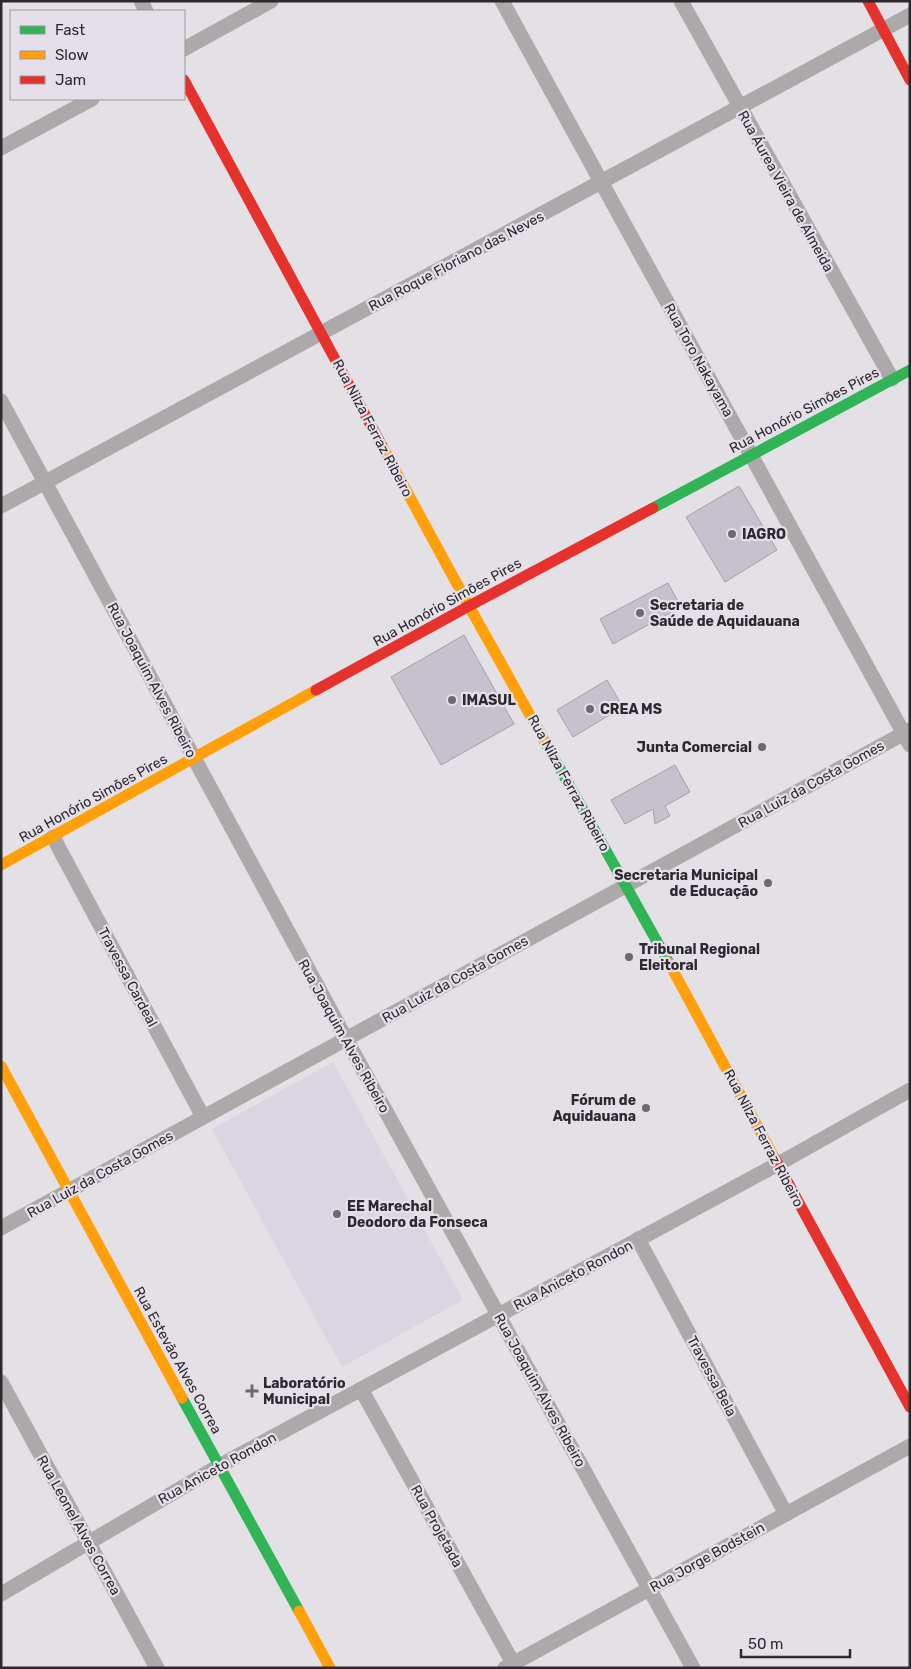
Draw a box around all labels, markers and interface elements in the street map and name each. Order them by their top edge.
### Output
legend [10,10,185,100]
text: Fast [55,21,85,39]
text: Slow [55,46,88,64]
text: Jam [55,71,86,89]
street label: Rua Áurea Vieira de Almeida [734,107,838,275]
street label: Rua Roque Floriano das Neves [366,208,547,315]
street label: Rua Toro Nakayama [660,300,737,420]
street label: Rua Nilza Ferraz Ribeiro [329,356,416,500]
street label: Rua Honório Simões Pires [727,364,882,457]
place label: IAGRO [742,526,786,543]
marker: IAGRO [726,528,738,540]
street label: Rua Honório Simões Pires [370,555,524,650]
place label: Secretaria de Saúde de Aquidauana [650,597,800,630]
street label: Rua Joaquim Alves Ribeiro [103,600,200,761]
marker: Secretaria de Saúde de Aquidauana [634,607,646,619]
place label: IMASUL [462,692,516,709]
marker: IMASUL [446,694,458,706]
place label: CREA MS [600,701,662,718]
marker: CREA MS [584,703,596,715]
street label: Rua Nilza Ferraz Ribeiro [524,712,613,855]
street label: Rua Luiz da Costa Gomes [735,737,887,832]
place label: Junta Comercial [637,739,752,756]
marker: Junta Comercial [756,741,768,753]
street label: Rua Honório Simões Pires [16,751,170,846]
place label: Secretaria Municipal de Educação [614,867,758,900]
marker: Secretaria Municipal de Educação [762,877,774,889]
street label: Travessa Cardeal [94,925,161,1030]
street label: Rua Luiz da Costa Gomes [379,932,531,1027]
place label: Tribunal Regional Eleitoral [639,941,760,974]
marker: Tribunal Regional Eleitoral [623,951,635,963]
street label: Rua Joaquim Alves Ribeiro [294,956,393,1116]
street label: Rua Nilza Ferraz Ribeiro [720,1066,807,1210]
place label: Fórum de Aquidauana [553,1092,636,1125]
marker: Fórum de Aquidauana [640,1102,652,1114]
street label: Rua Luiz da Costa Gomes [24,1127,176,1222]
place label: EE Marechal Deodoro da Fonseca [347,1198,488,1231]
marker: EE Marechal Deodoro da Fonseca [331,1208,343,1220]
street label: Rua Aniceto Rondon [511,1237,636,1314]
street label: Rua Estevão Alves Correa [130,1284,225,1437]
street label: Rua Joaquim Alves Ribeiro [490,1310,589,1470]
street label: Travessa Bela [683,1333,740,1419]
place label: Laboratório Municipal [263,1375,345,1408]
marker: Laboratório Municipal [245,1384,259,1398]
street label: Rua Aniceto Rondon [155,1429,279,1508]
street label: Rua Leonel Alves Correa [33,1452,124,1598]
street label: Rua Projetada [407,1482,466,1570]
street label: Rua Jorge Bodstein [647,1519,768,1596]
scale bar [741,1626,850,1658]
text: 50 m [748,1635,783,1653]

